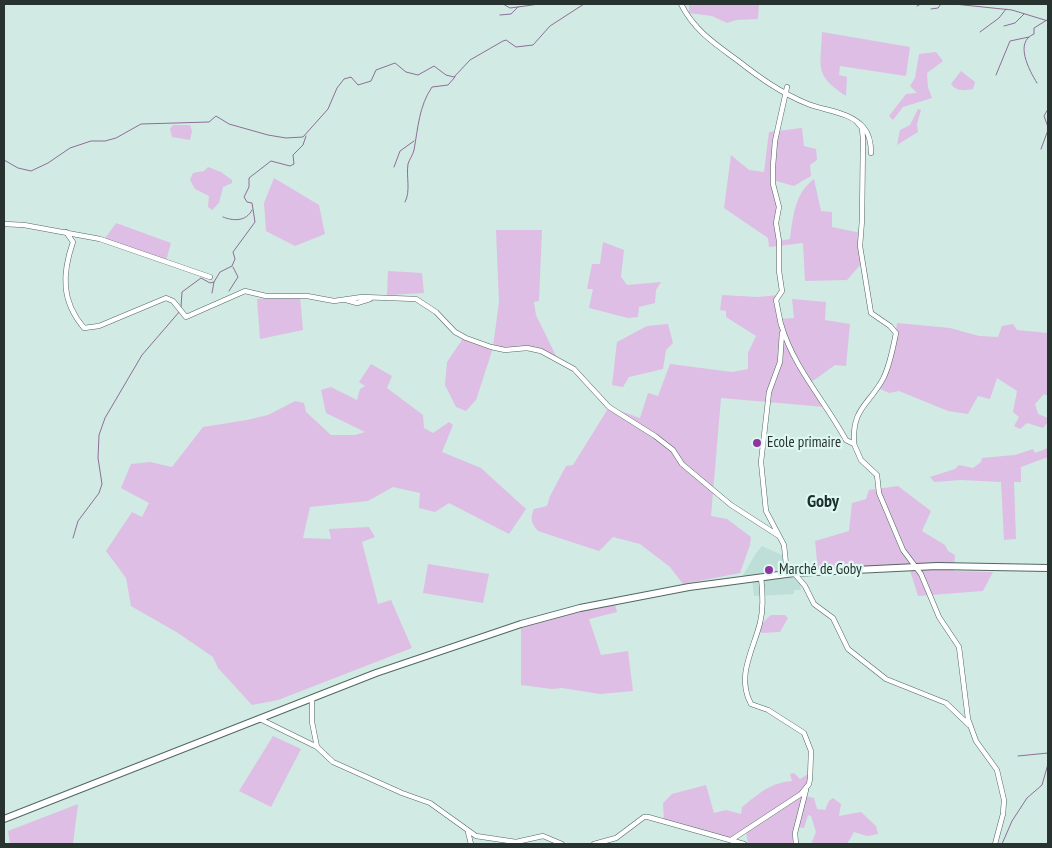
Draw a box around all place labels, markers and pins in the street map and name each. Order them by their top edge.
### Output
place label: Ecole primaire [767,434,841,452]
marker: Ecole primaire [751,437,763,449]
place label: Marché de Goby [779,561,862,579]
marker: Marché de Goby [763,564,775,576]

